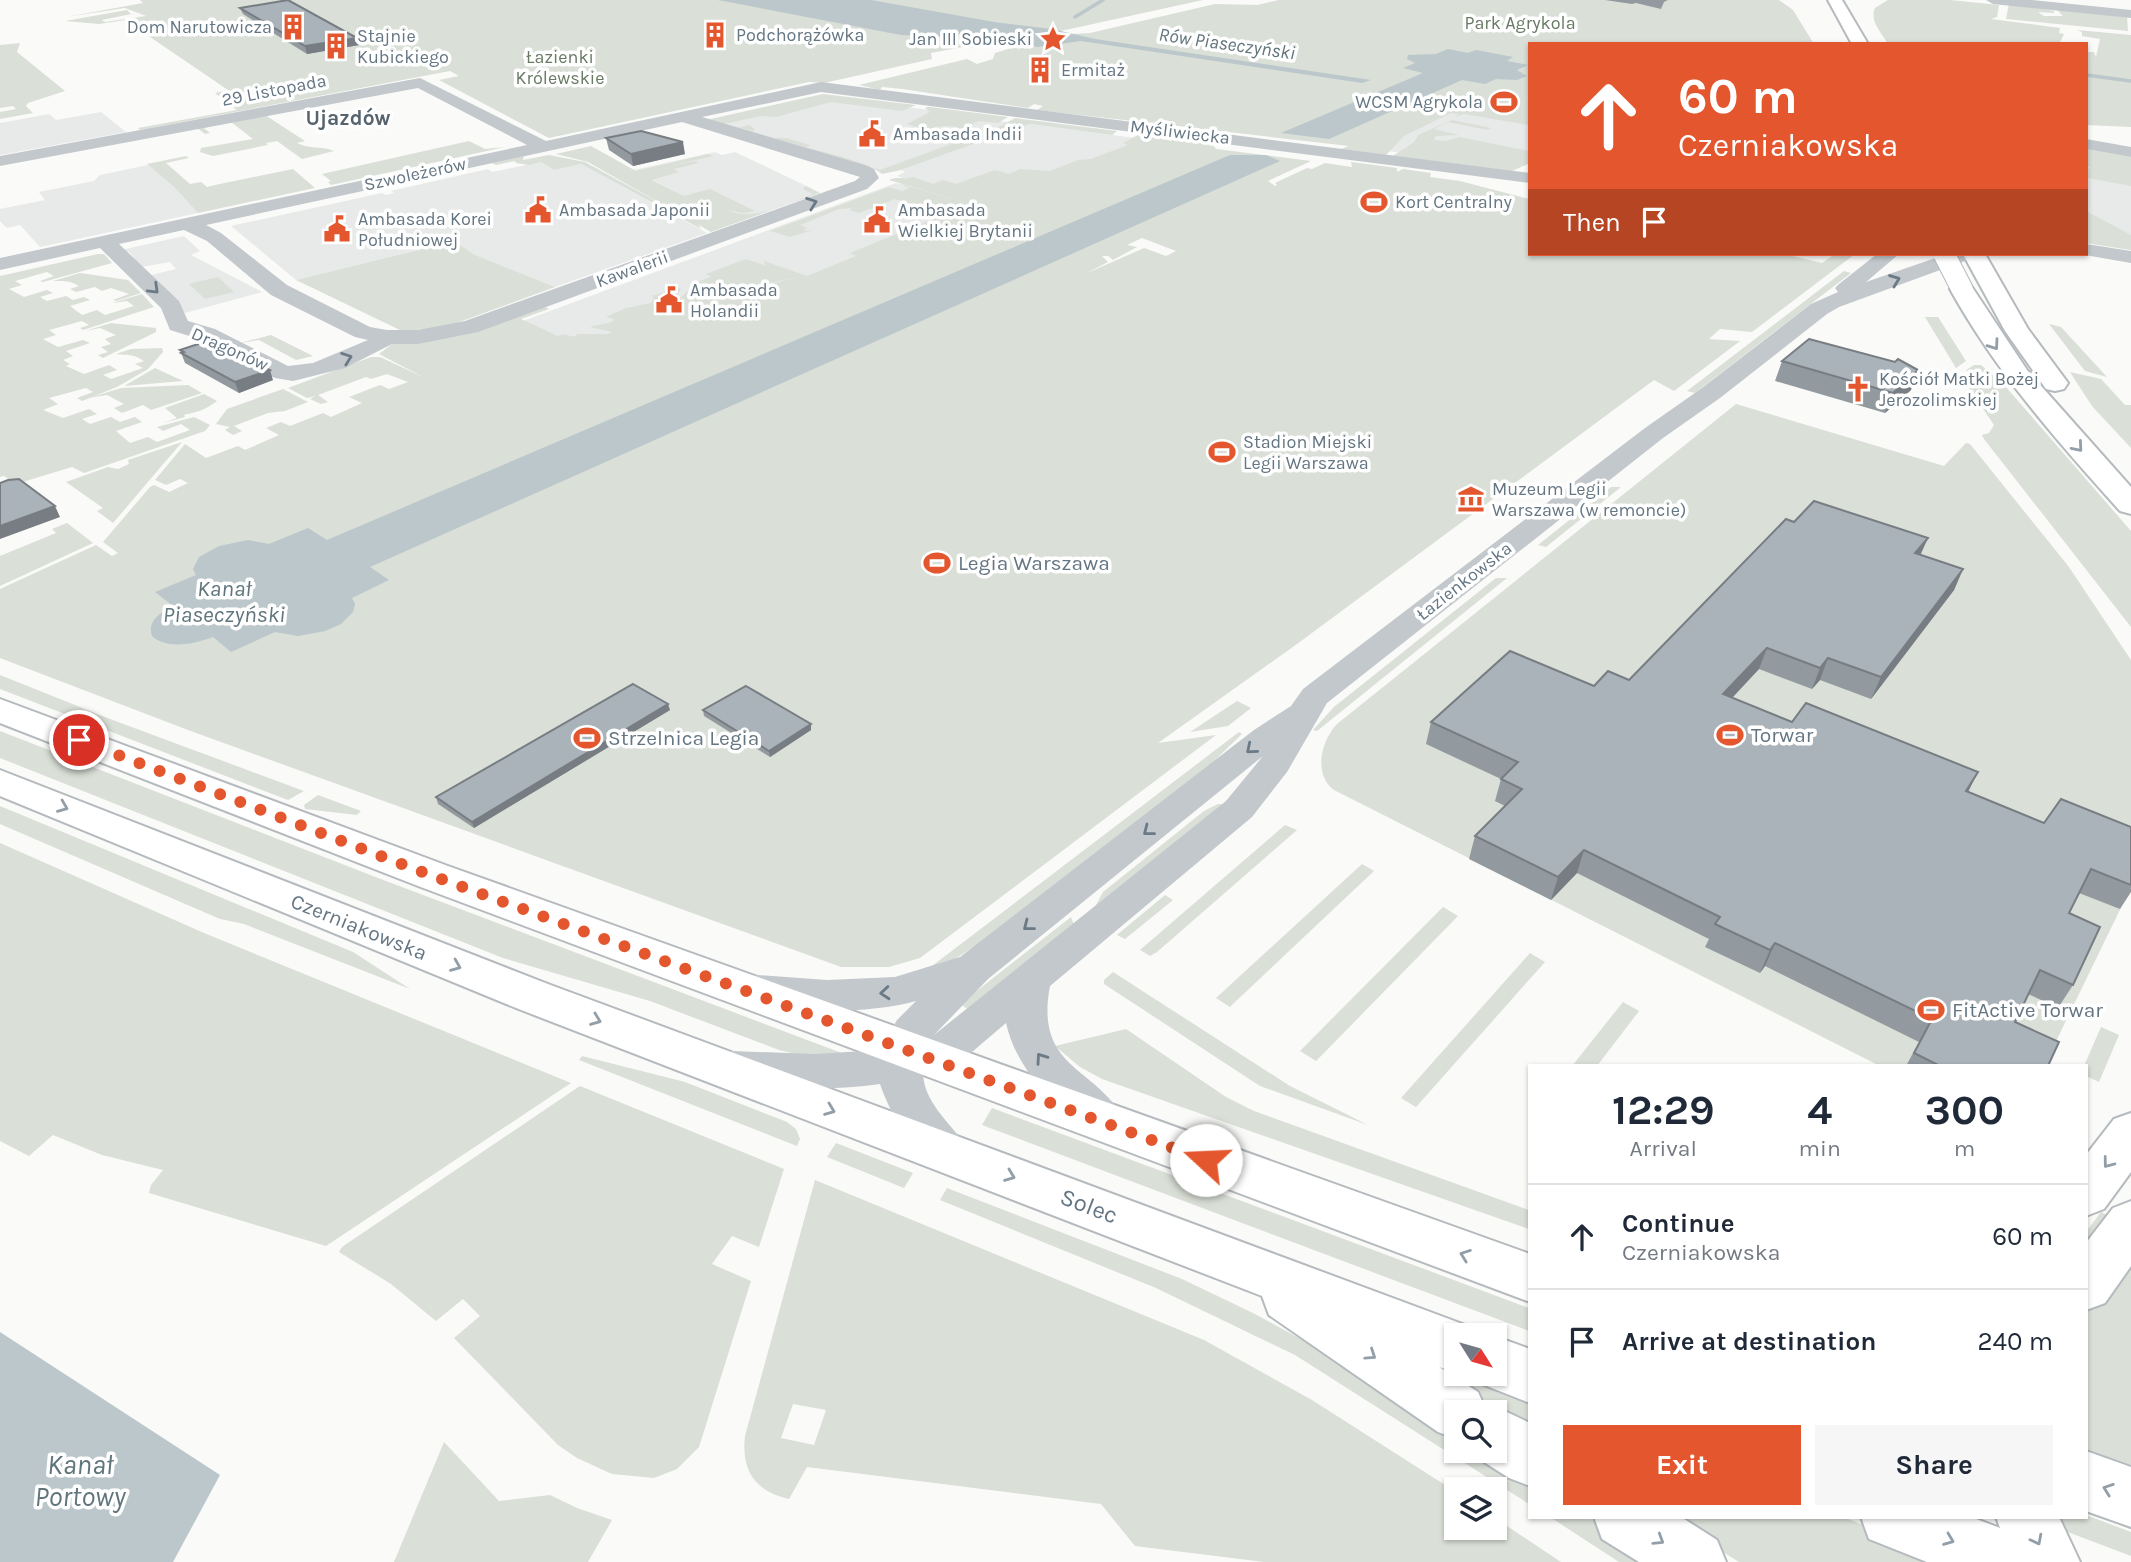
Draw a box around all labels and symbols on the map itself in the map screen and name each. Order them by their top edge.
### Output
building icon: Dom Narutowicza [278,12,308,42]
park label: Park Agrykola [1464,12,1576,34]
place label: Dom Narutowicza [127,16,272,38]
building icon: Podchorążówka [700,20,730,50]
place label: Podchorążówka [736,24,864,46]
place icon: Jan III Sobieski [1038,24,1068,54]
water label: Rów Piaseczyński [1157,24,1297,64]
place label: Stajnie Kubickiego [357,25,449,68]
place label: Jan III Sobieski [909,28,1032,50]
building icon: Stajnie Kubickiego [321,31,351,61]
park label: Łazienki Królewskie [516,46,604,89]
building icon: Ermitaż [1025,55,1055,85]
place label: Ermitaż [1061,59,1125,81]
street label: 29 Listopada [220,69,328,111]
sports icon: WCSM Agrykola [1489,87,1519,117]
place label: WCSM Agrykola [1355,91,1483,113]
district label: Ujazdów [306,106,391,130]
street label: Myśliwiecka [1129,115,1231,149]
public building icon: Ambasada Indii [857,119,887,149]
place label: Ambasada Indii [893,123,1022,145]
street label: Szwoleżerów [362,152,468,196]
sports icon: Kort Centralny [1359,187,1389,217]
place label: Kort Centralny [1395,191,1513,213]
public building icon: Ambasada Japonii [523,195,553,225]
one-way arrow [805,197,817,211]
place label: Ambasada Japonii [559,199,710,221]
place label: Ambasada Wielkiej Brytanii [898,199,1033,242]
public building icon: Ambasada Wielkiej Brytanii [862,205,892,235]
place label: Ambasada Korei Południowej [358,208,492,251]
public building icon: Ambasada Korei Południowej [322,214,352,244]
street label: Kawalerii [593,246,671,292]
one-way arrow [1888,274,1901,288]
place label: Ambasada Holandii [690,279,778,322]
one-way arrow [146,281,159,294]
public building icon: Ambasada Holandii [654,285,684,315]
street label: Dragonów [188,322,272,376]
one-way arrow [1986,337,1998,350]
one-way arrow [340,352,352,366]
place label: Kościół Matki Bożej Jerozolimskiej [1879,368,2039,411]
church icon: Kościół Matki Bożej Jerozolimskiej [1843,374,1873,404]
place label: Stadion Miejski Legii Warszawa [1243,431,1372,474]
sports icon: Stadion Miejski Legii Warszawa [1207,437,1237,467]
one-way arrow [2070,439,2083,452]
place label: Muzeum Legii Warszawa (w remoncie) [1492,478,1686,521]
museum icon: Muzeum Legii Warszawa (w remoncie) [1456,484,1486,514]
street label: Łazienkowska [1412,537,1516,625]
sports icon: Legia Warszawa [922,548,952,578]
place label: Legia Warszawa [958,551,1110,575]
water label: Kanał Piaseczyński [163,575,285,628]
pin [49,710,109,770]
sports icon: Torwar [1715,720,1745,750]
sports icon: Strzelnica Legia [572,723,602,753]
place label: Torwar [1751,723,1814,747]
place label: Strzelnica Legia [608,726,759,750]
one-way arrow [1246,741,1259,753]
one-way arrow [57,799,69,813]
one-way arrow [1144,823,1157,835]
street label: Czerniakowska [287,889,431,965]
one-way arrow [1023,917,1035,930]
one-way arrow [449,957,461,971]
one-way arrow [879,985,891,1000]
sports icon: FitActive Torwar [1916,995,1946,1025]
place label: FitActive Torwar [1952,998,2103,1022]
one-way arrow [589,1012,601,1026]
one-way arrow [1036,1053,1049,1066]
one-way arrow [823,1102,835,1116]
position arrow [1169,1123,1243,1197]
one-way arrow [2104,1156,2117,1168]
one-way arrow [1003,1167,1015,1181]
street label: Solec [1056,1182,1122,1230]
one-way arrow [1460,1249,1472,1263]
north arrow [1444,1323,1507,1386]
one-way arrow [1363,1347,1376,1359]
water label: Kanał Portowy [35,1448,126,1513]
one-way arrow [2103,1483,2115,1497]
one-way arrow [1652,1531,1665,1544]
one-way arrow [1942,1531,1954,1545]
one-way arrow [2028,1533,2042,1545]

